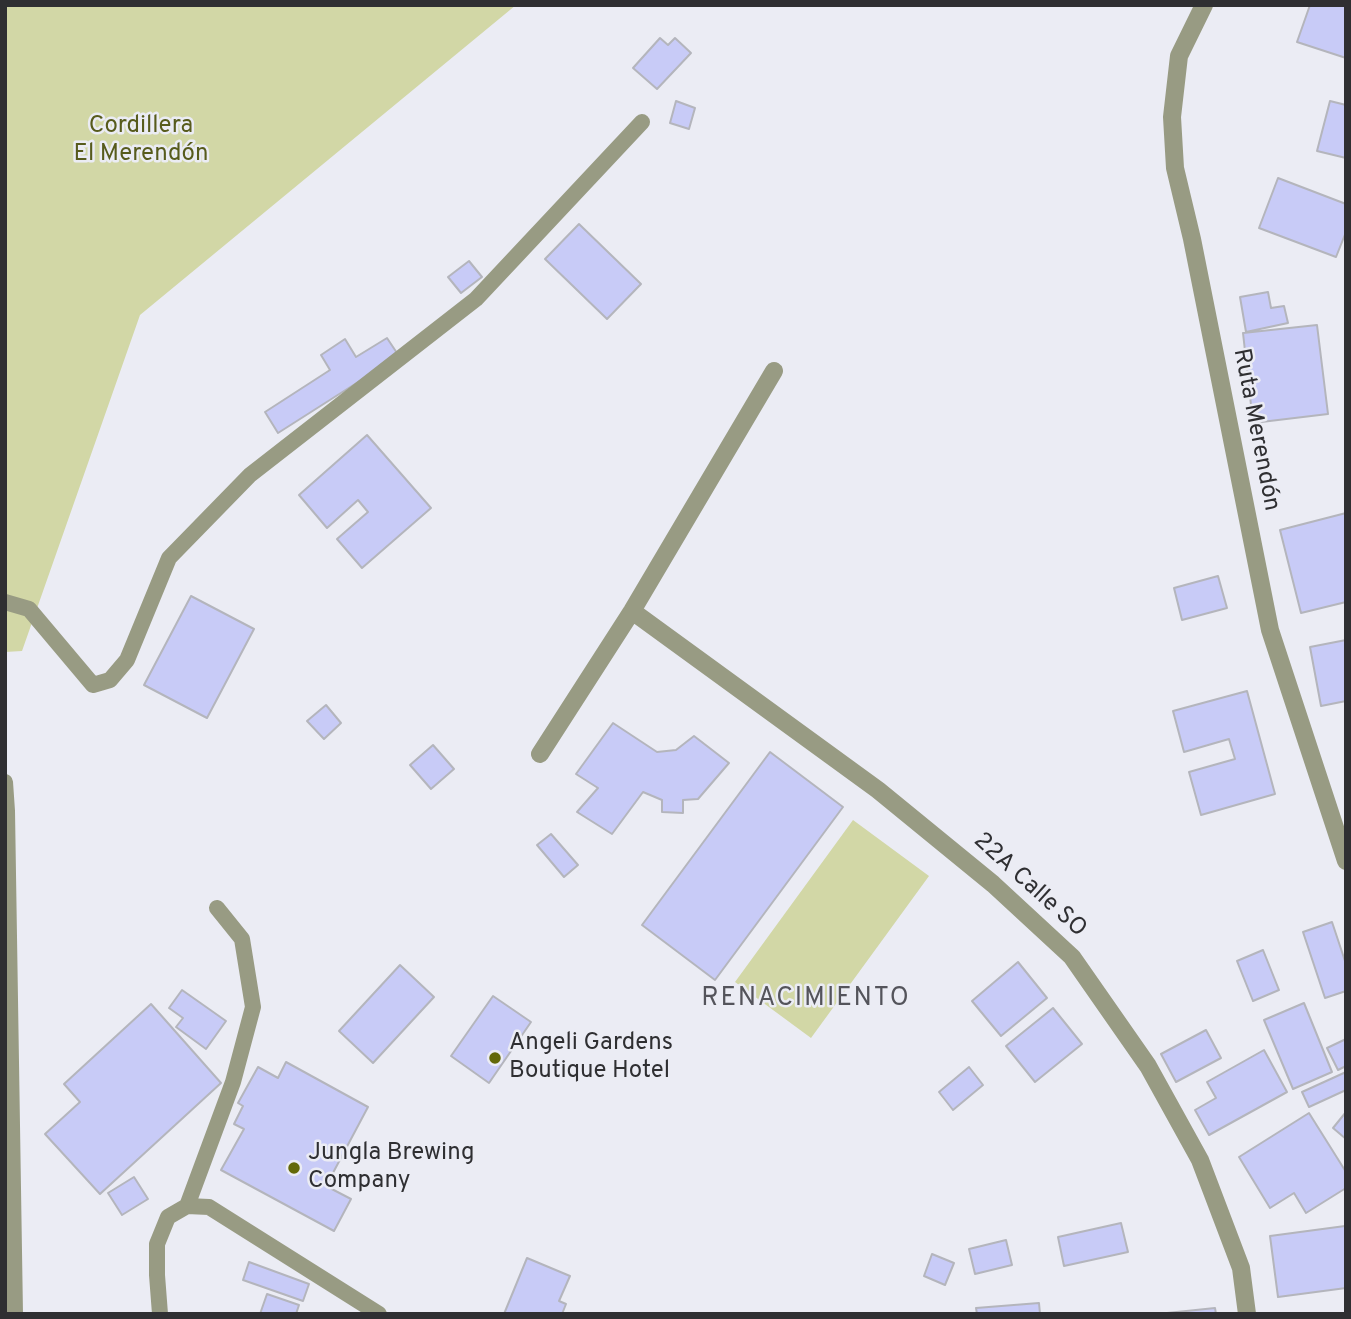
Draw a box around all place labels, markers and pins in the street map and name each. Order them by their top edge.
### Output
place label: Angeli Gardens Boutique Hotel [509,1030,673,1086]
marker: Angeli Gardens Boutique Hotel [487,1050,503,1066]
place label: Jungla Brewing Company [308,1140,475,1196]
marker: Jungla Brewing Company [286,1160,302,1176]

